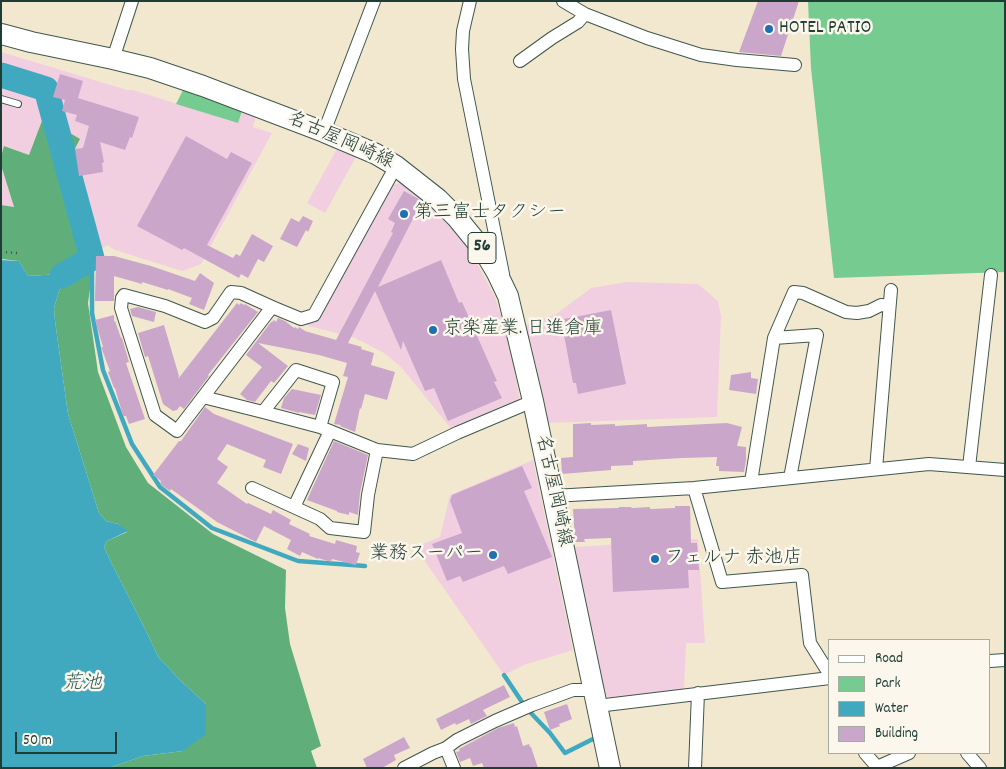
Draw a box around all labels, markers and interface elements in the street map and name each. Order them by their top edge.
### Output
place label: HOTEL PATIO [779,18,871,40]
marker: HOTEL PATIO [763,23,775,35]
street label: 名古屋岡崎線 [283,108,397,176]
place label: 第三富士タクシー [414,203,566,225]
marker: 第三富士タクシー [398,208,410,220]
road number: 56 [468,232,496,264]
place label: 京楽産業. 日進倉庫 [443,319,603,341]
marker: 京楽産業. 日進倉庫 [427,324,439,336]
street label: 名古屋岡崎線 [529,433,575,549]
place label: 業務スーパー [370,544,483,566]
place label: フェルナ 赤池店 [665,548,802,570]
marker: 業務スーパー [487,549,499,561]
marker: フェルナ 赤池店 [649,553,661,565]
legend [828,639,991,754]
text: Road [875,648,903,670]
water label: 荒池 [62,673,102,697]
text: Park [875,673,901,695]
text: Water [875,698,908,720]
scale bar [18,722,120,754]
text: Building [875,723,918,745]
text: 50 m [23,730,52,752]

